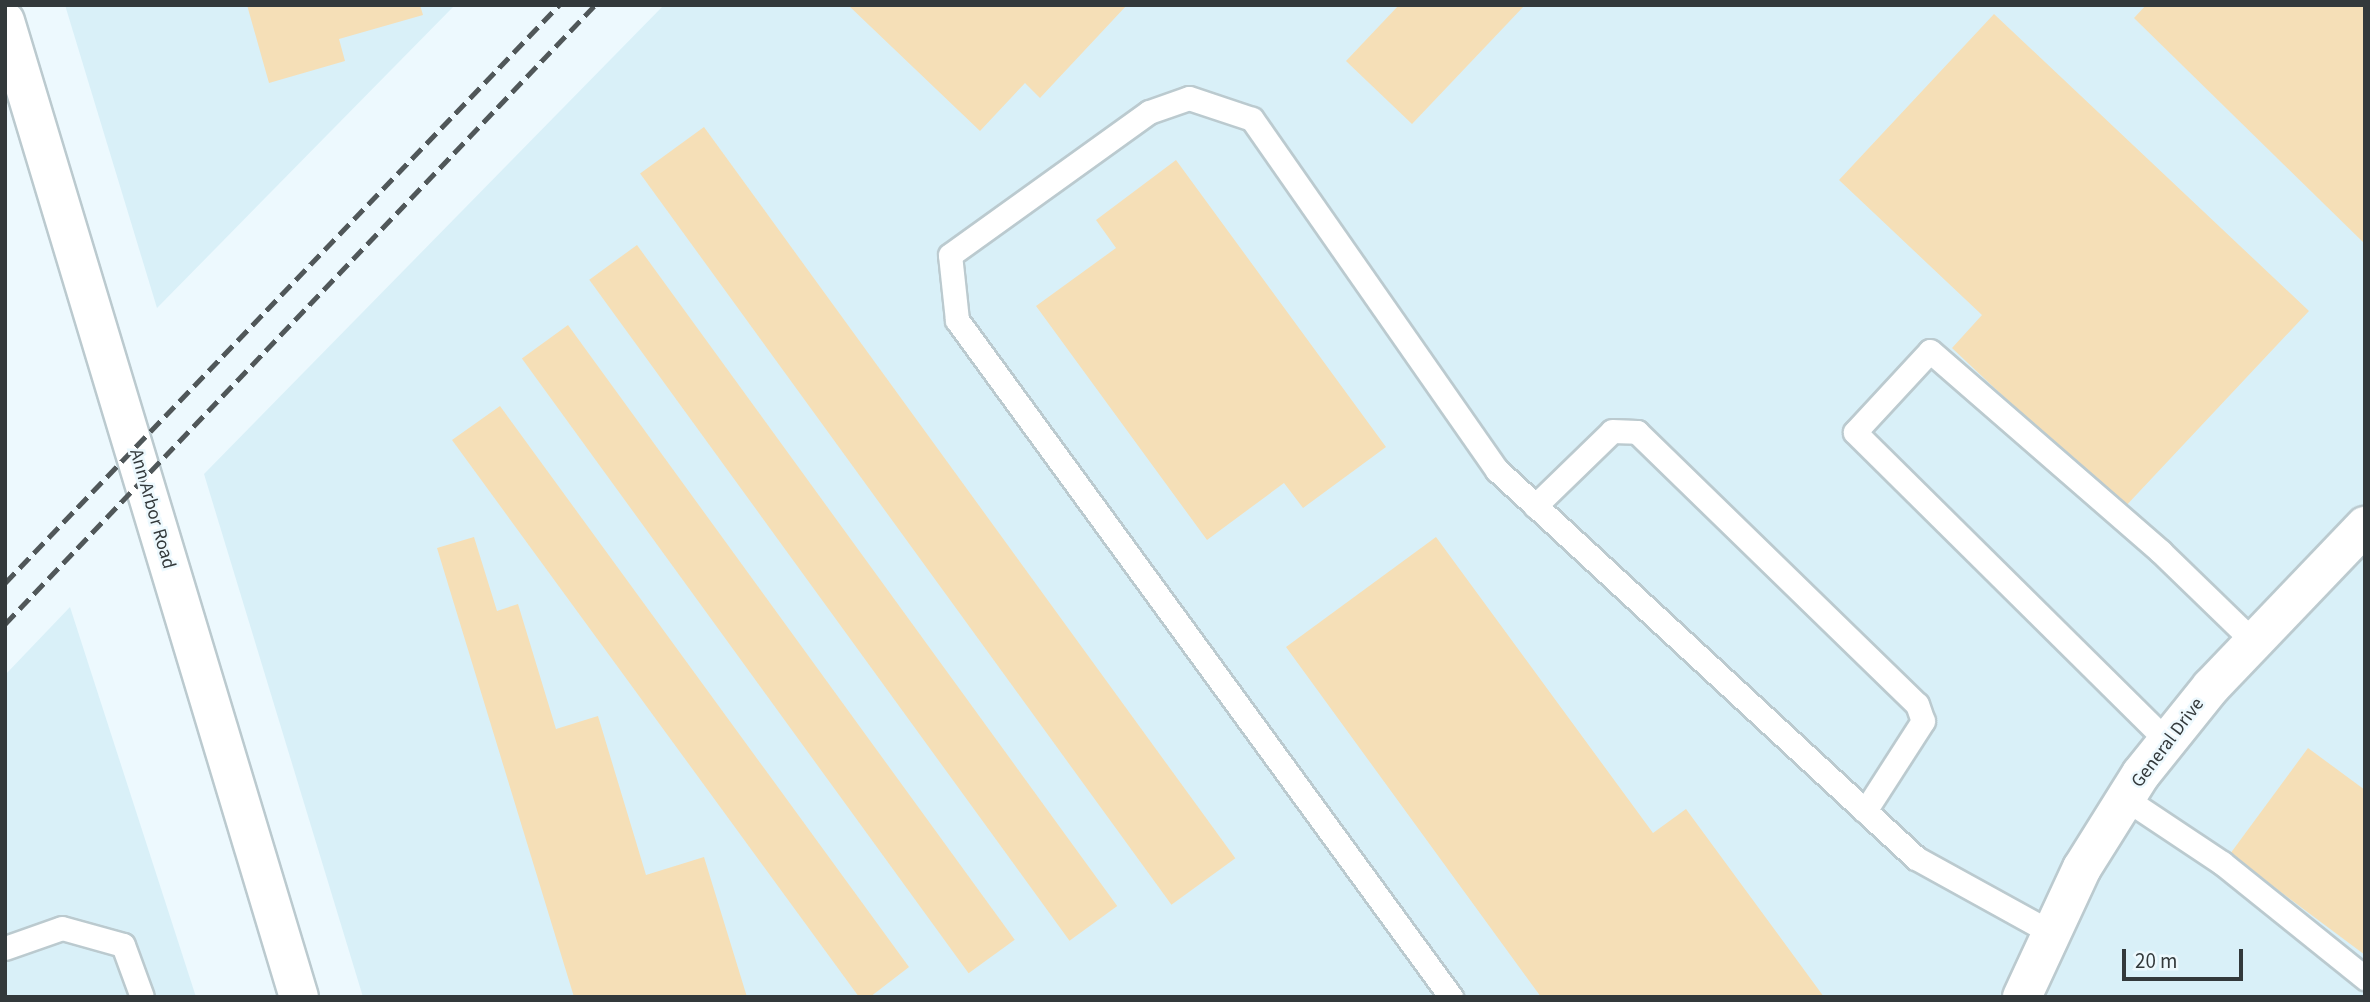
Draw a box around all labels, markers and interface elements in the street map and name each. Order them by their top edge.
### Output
street label: Ann Arbor Road [124,446,180,572]
street label: General Drive [2127,694,2209,792]
scale bar [2125,936,2246,980]
text: 20 m [2135,946,2177,976]

